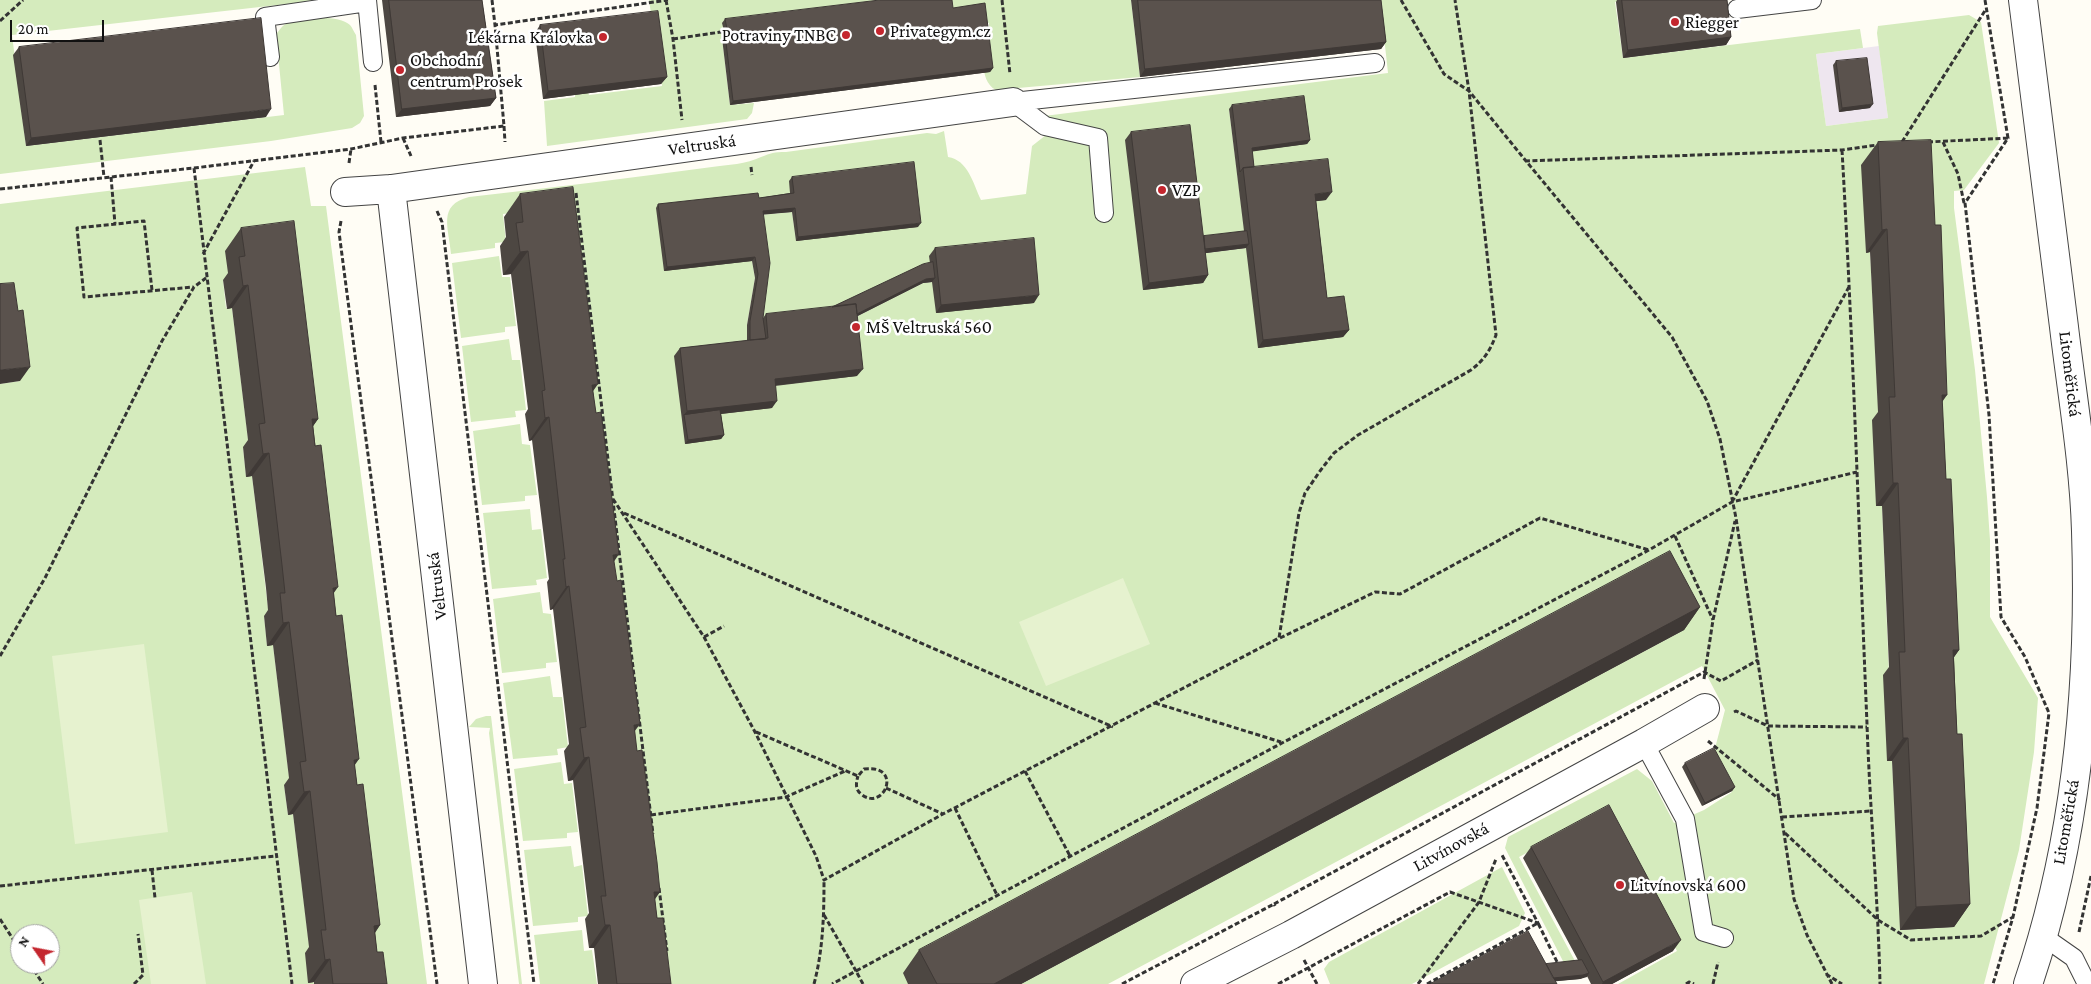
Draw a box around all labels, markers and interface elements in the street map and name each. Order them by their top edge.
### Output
scale bar [12,10,106,42]
place label: Riegger [1685,11,1739,33]
marker: Riegger [1669,16,1681,28]
place label: Privategym.cz [890,20,991,42]
text: 20 m [18,21,49,37]
place label: Potraviny TNBC [722,24,836,46]
marker: Privategym.cz [874,25,886,37]
place label: Lékárna Královka [468,26,593,48]
marker: Potraviny TNBC [840,29,852,41]
marker: Lékárna Královka [597,31,609,43]
place label: Obchodní centrum Prosek [410,49,522,92]
marker: Obchodní centrum Prosek [394,64,406,76]
street label: Veltruská [667,130,737,160]
place label: VZP [1172,179,1201,201]
marker: VZP [1156,184,1168,196]
place label: MŠ Veltruská 560 [866,316,992,338]
marker: MŠ Veltruská 560 [850,321,862,333]
street label: Litoměřická [2054,330,2086,418]
street label: Veltruská [422,551,452,621]
street label: Litoměřická [2048,778,2084,866]
street label: Litvínovská [1409,817,1493,877]
place label: Litvínovská 600 [1630,874,1746,896]
marker: Litvínovská 600 [1614,879,1626,891]
north arrow [10,924,60,974]
text: N [14,933,33,950]

